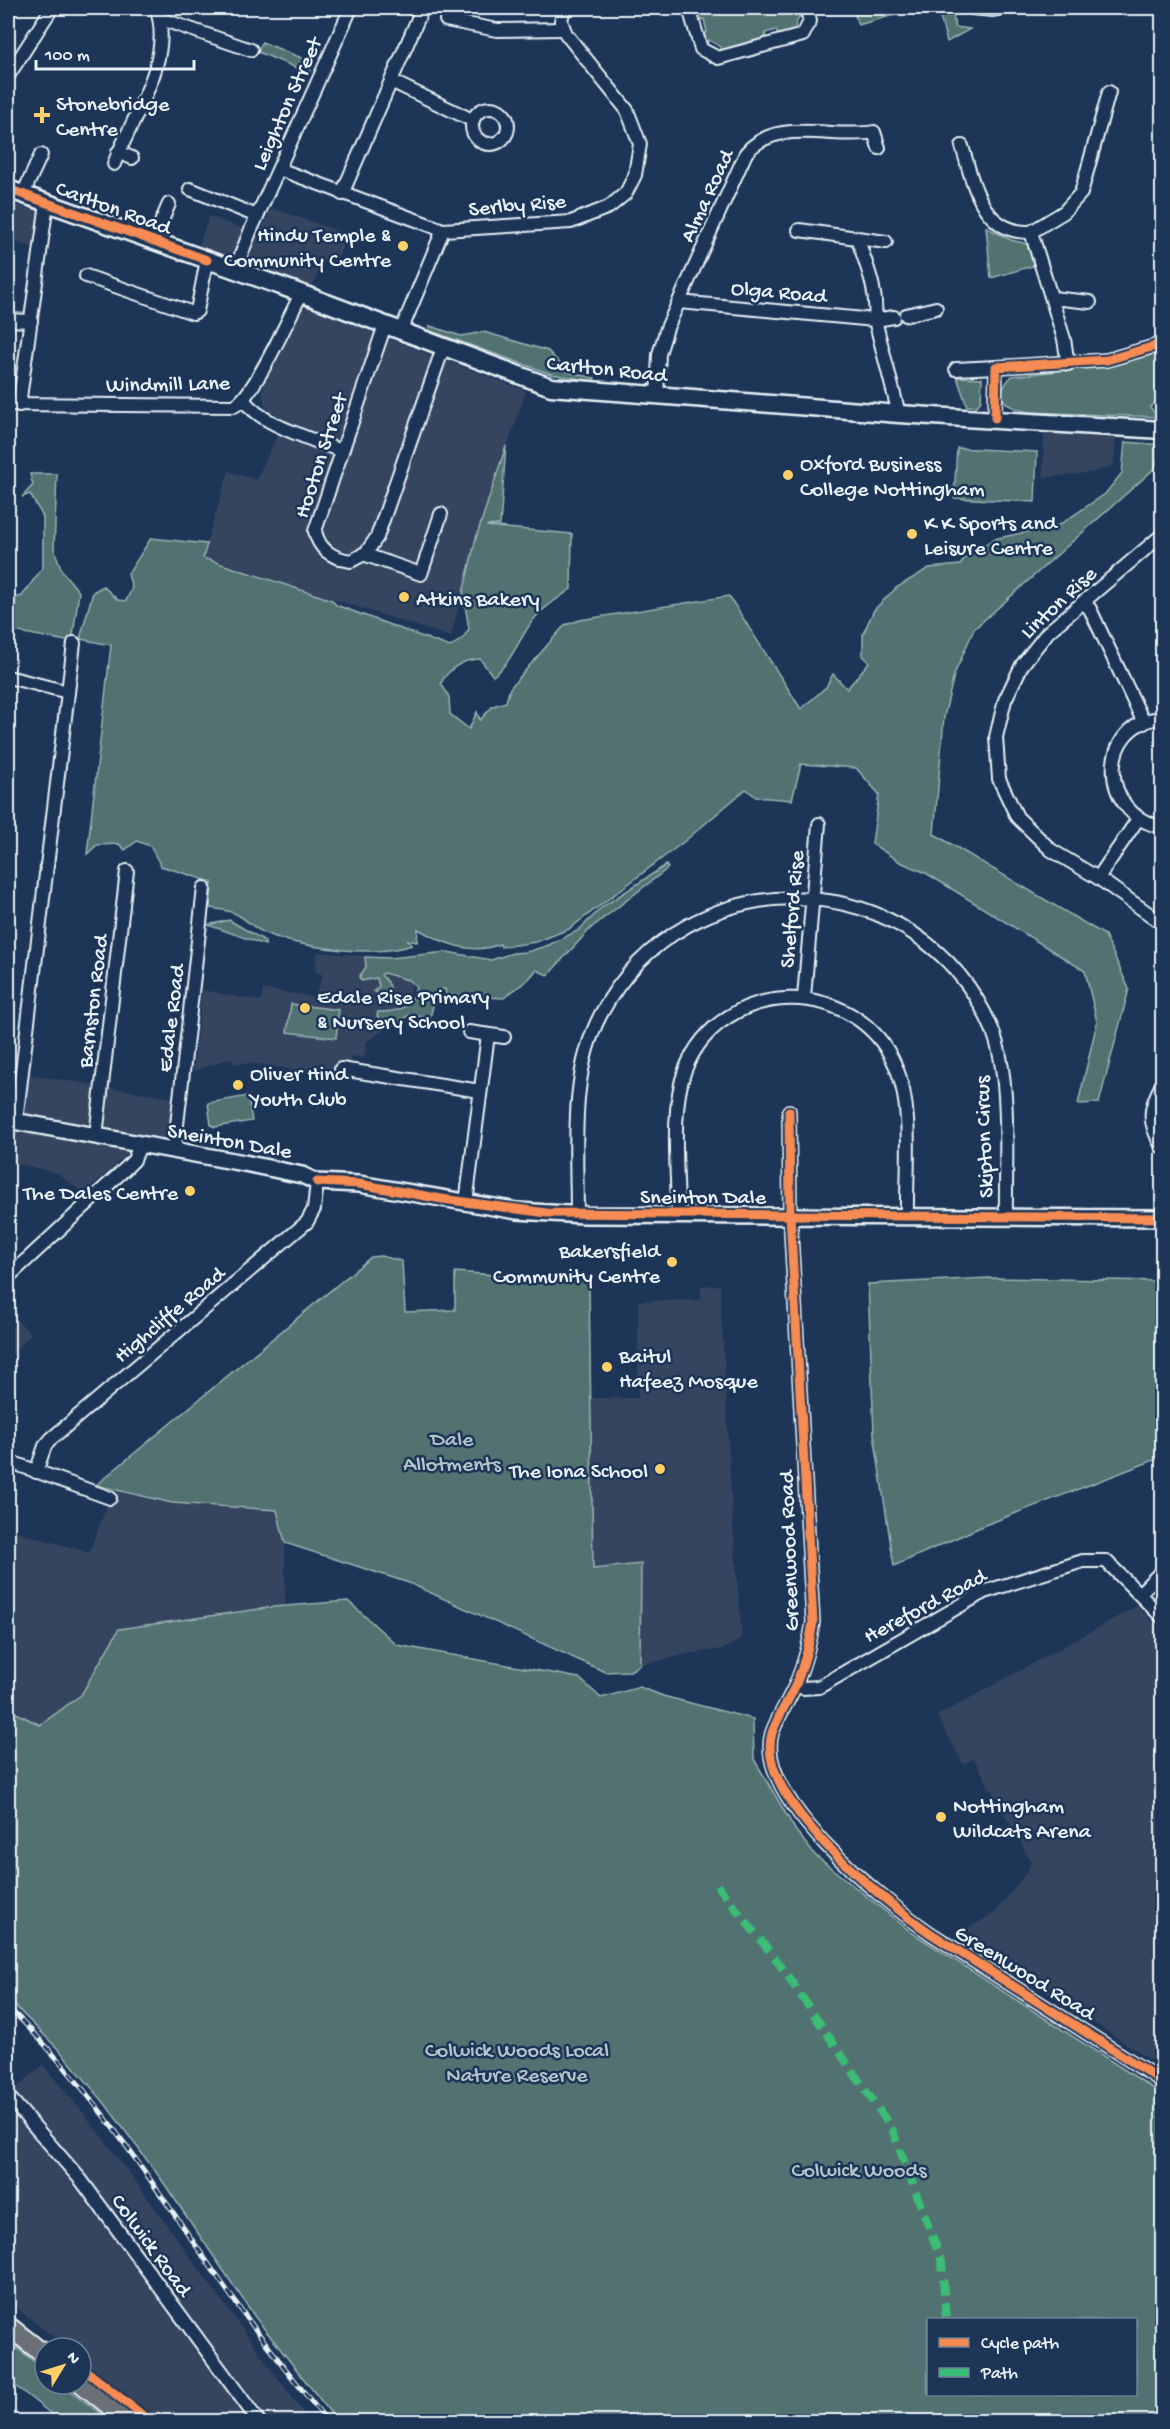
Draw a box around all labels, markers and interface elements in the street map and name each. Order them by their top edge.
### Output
street label: Leighton Street [248,32,330,175]
scale bar [36,33,194,71]
text: 100 m [44,46,90,67]
place label: Stonebridge Centre [56,93,170,144]
marker: Stonebridge Centre [33,106,51,124]
street label: Alma Road [676,144,742,247]
street label: Carlton Road [51,177,176,243]
street label: Serlby Rise [468,190,568,224]
place label: Hindu Temple & Community Centre [224,224,392,275]
marker: Hindu Temple & Community Centre [396,239,410,253]
street label: Olga Road [730,277,830,311]
street label: Carlton Road [545,352,670,390]
street label: Windmill Lane [106,372,231,400]
street label: Hooton Street [290,388,356,522]
place label: Oxford Business College Nottingham [800,453,985,504]
marker: Oxford Business College Nottingham [781,468,795,482]
place label: K K Sports and Leisure Centre [924,512,1059,563]
marker: K K Sports and Leisure Centre [905,527,919,541]
street label: Linton Rise [1016,562,1104,646]
place label: Atkins Bakery [416,588,540,614]
marker: Atkins Bakery [397,590,411,604]
street label: Shelford Rise [776,849,812,969]
street label: Barnston Road [74,931,116,1071]
street label: Edale Road [153,961,193,1074]
place label: Edale Rise Primary & Nursery School [317,986,489,1037]
marker: Edale Rise Primary & Nursery School [298,1001,312,1015]
place label: Oliver Hind Youth Club [248,1063,350,1114]
street label: Skipton Circus [971,1075,1001,1198]
marker: Oliver Hind Youth Club [231,1078,245,1092]
street label: Sneinton Dale [165,1119,294,1167]
place label: The Dales Centre [21,1182,179,1208]
marker: The Dales Centre [183,1184,197,1198]
street label: Sneinton Dale [640,1186,767,1212]
place label: Bakersfield Community Centre [493,1240,662,1291]
marker: Bakersfield Community Centre [665,1255,679,1269]
street label: Highcliffe Road [110,1261,233,1370]
place label: Baitul Hafeez Mosque [618,1345,758,1396]
marker: Baitul Hafeez Mosque [600,1360,614,1374]
park label: Dale Allotments [403,1428,502,1479]
place label: The Iona School [507,1460,648,1486]
marker: The Iona School [653,1462,667,1476]
street label: Greenwood Road [775,1468,807,1632]
street label: Hereford Road [860,1563,994,1651]
place label: Nottingham Wildcats Arena [953,1795,1092,1846]
marker: Nottingham Wildcats Arena [934,1810,948,1824]
street label: Greenwood Road [949,1921,1101,2029]
park label: Colwick Woods Local Nature Reserve [425,2039,609,2090]
park label: Colwick Woods [791,2159,927,2185]
street label: Colwick Road [104,2190,197,2304]
legend [927,2318,1137,2396]
text: Cycle path [981,2334,1059,2355]
north arrow [33,2336,93,2396]
text: N [61,2349,83,2369]
text: Path [980,2364,1018,2385]

